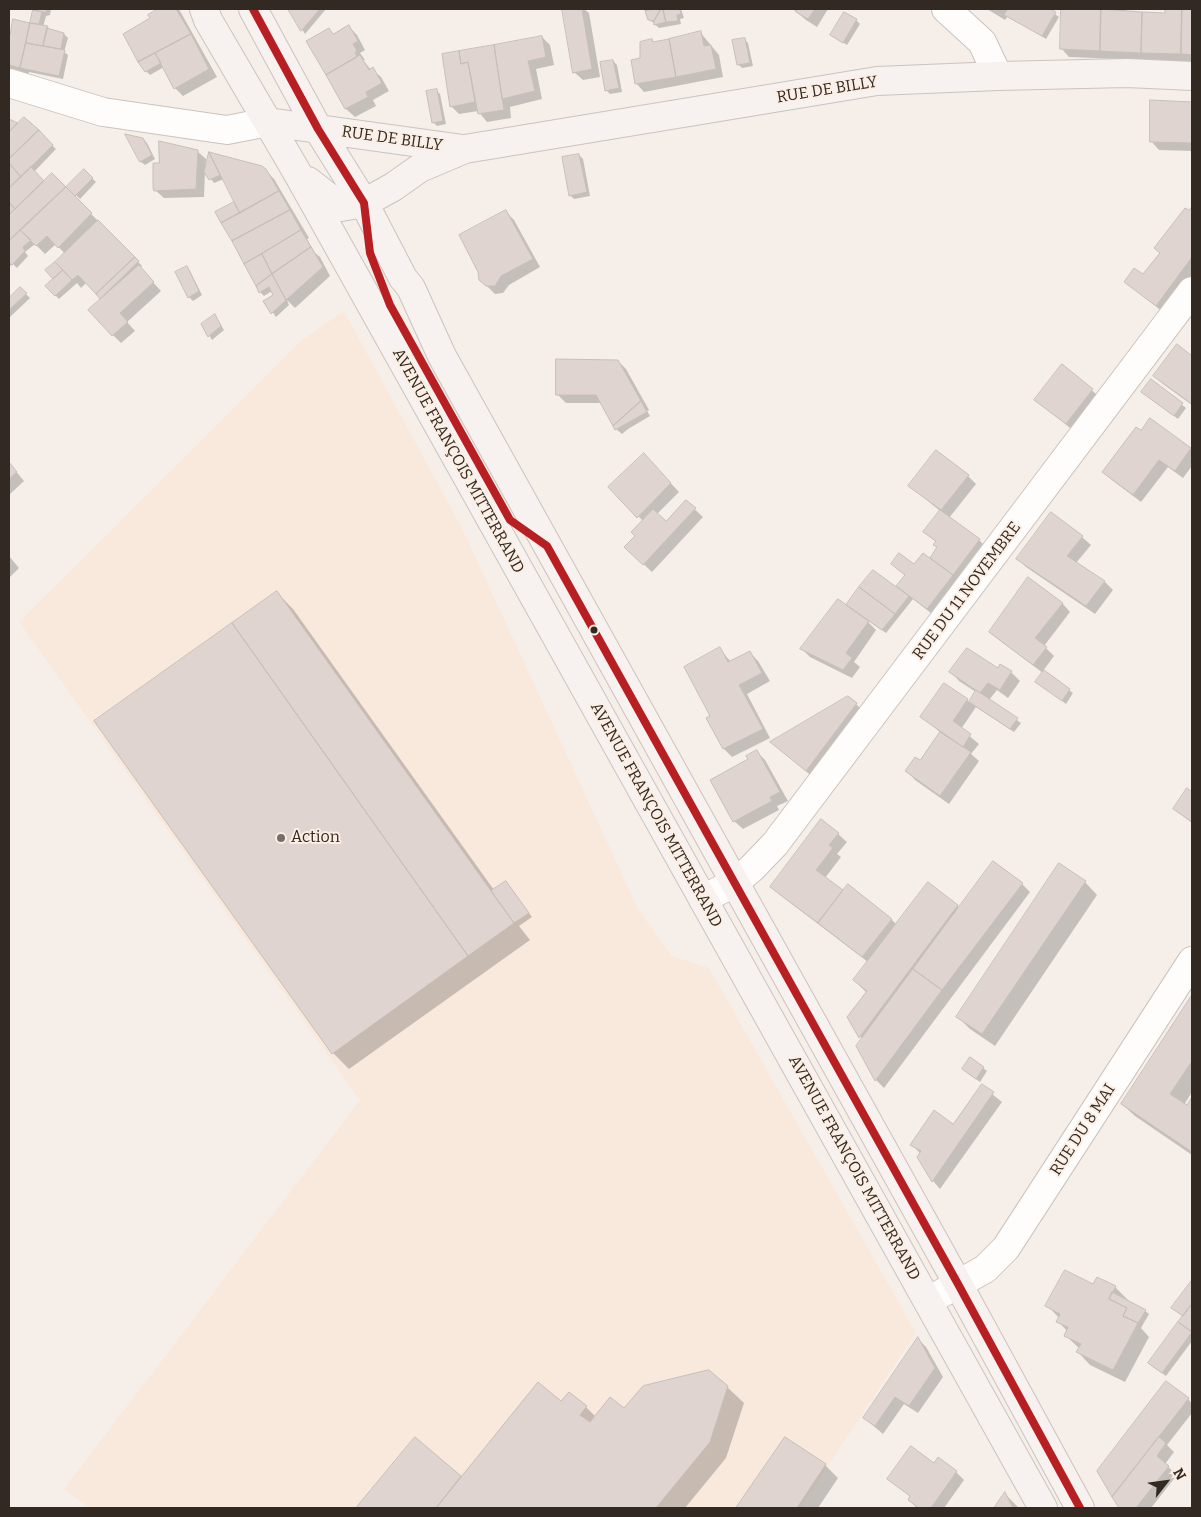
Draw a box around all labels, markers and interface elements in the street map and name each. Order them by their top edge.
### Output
street label: RUE DE BILLY [775,73,879,107]
street label: RUE DE BILLY [340,122,444,156]
street label: AVENUE FRANÇOIS MITTERRAND [388,345,528,577]
street label: RUE DU 11 NOVEMBRE [909,518,1025,664]
unlabelled marker [589,625,599,635]
street label: AVENUE FRANÇOIS MITTERRAND [586,699,726,931]
place label: Action [291,828,340,848]
marker: Action [275,832,287,844]
street label: AVENUE FRANÇOIS MITTERRAND [784,1052,924,1284]
street label: RUE DU 8 MAI [1046,1081,1120,1179]
north arrow [1141,1457,1191,1507]
text: N [1169,1465,1189,1483]

